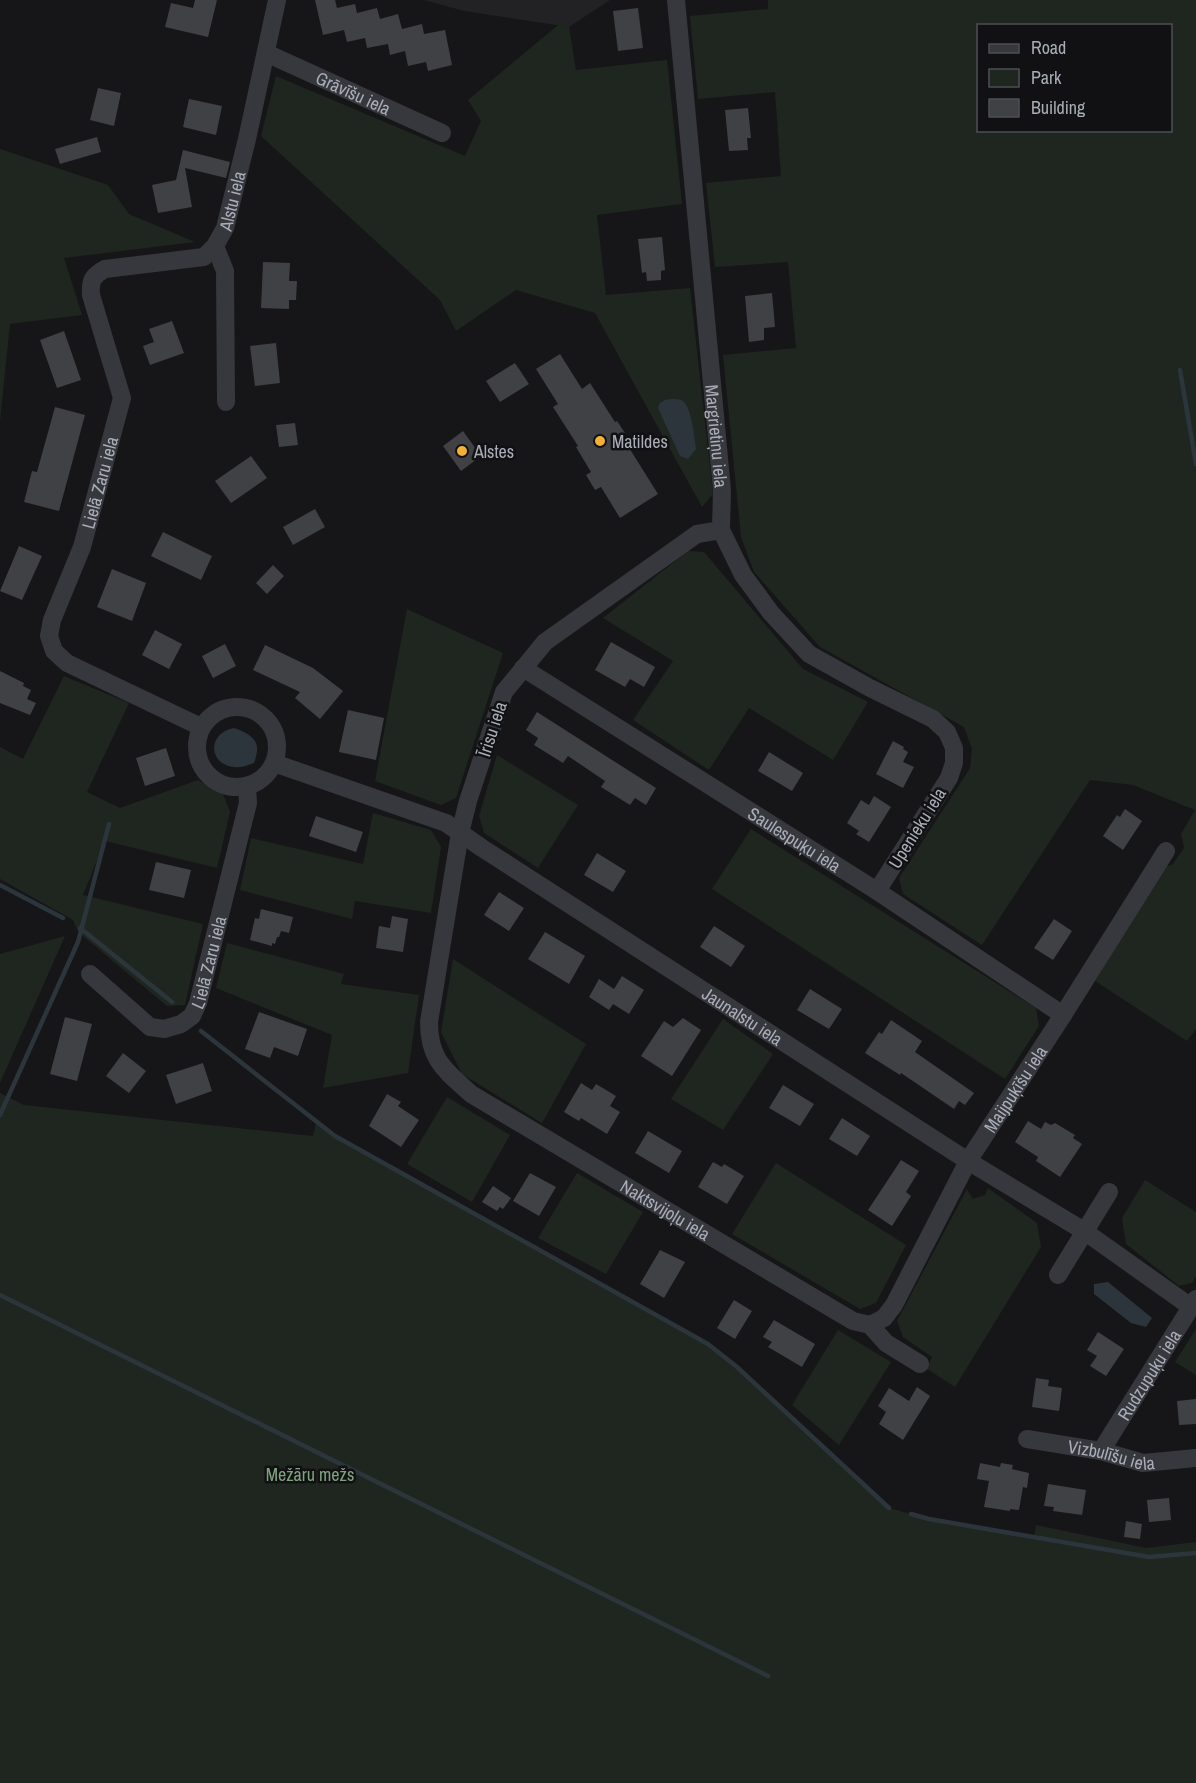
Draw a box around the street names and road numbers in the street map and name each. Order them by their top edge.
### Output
street label: Grāvīšu iela [312,65,395,121]
street label: Alstu iela [212,168,251,234]
street label: Margrietiņu iela [700,383,734,489]
street label: Lielā Zaru iela [75,434,124,531]
street label: Īrisu iela [471,698,513,761]
street label: Upenieku iela [882,783,952,873]
street label: Saulespuķu iela [743,800,846,878]
street label: Lielā Zaru iela [185,913,232,1013]
street label: Jaunalstu iela [698,981,788,1051]
street label: Maijpuķīšu iela [977,1040,1053,1137]
street label: Naktsvijoļu iela [616,1173,715,1246]
street label: Rudzupuķu iela [1111,1325,1187,1425]
street label: Vizbulīšu iela [1066,1433,1156,1475]

